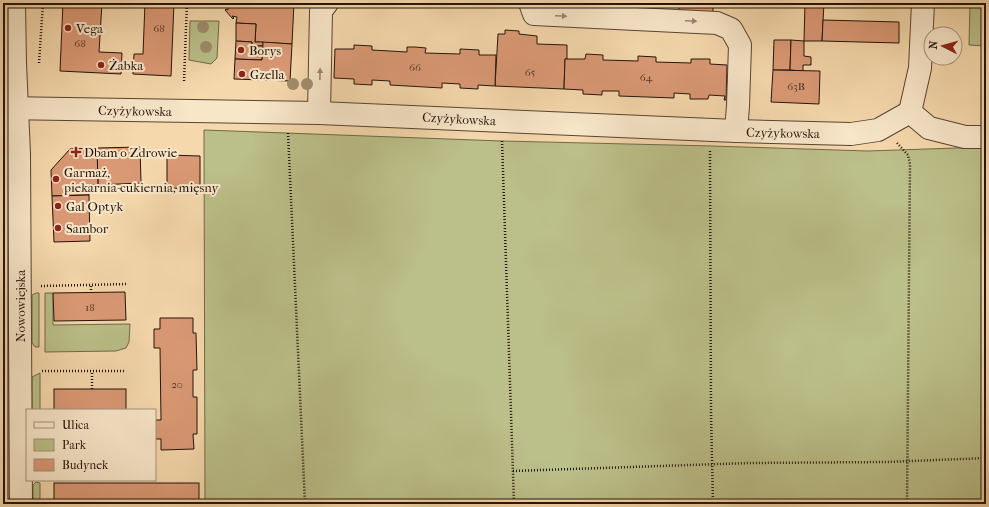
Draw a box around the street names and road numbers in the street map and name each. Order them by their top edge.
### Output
street label: Czyżykowska [98,103,173,119]
street label: Czyżykowska [422,110,497,128]
street label: Czyżykowska [746,125,821,141]
street label: Nowowiejska [13,269,28,342]

